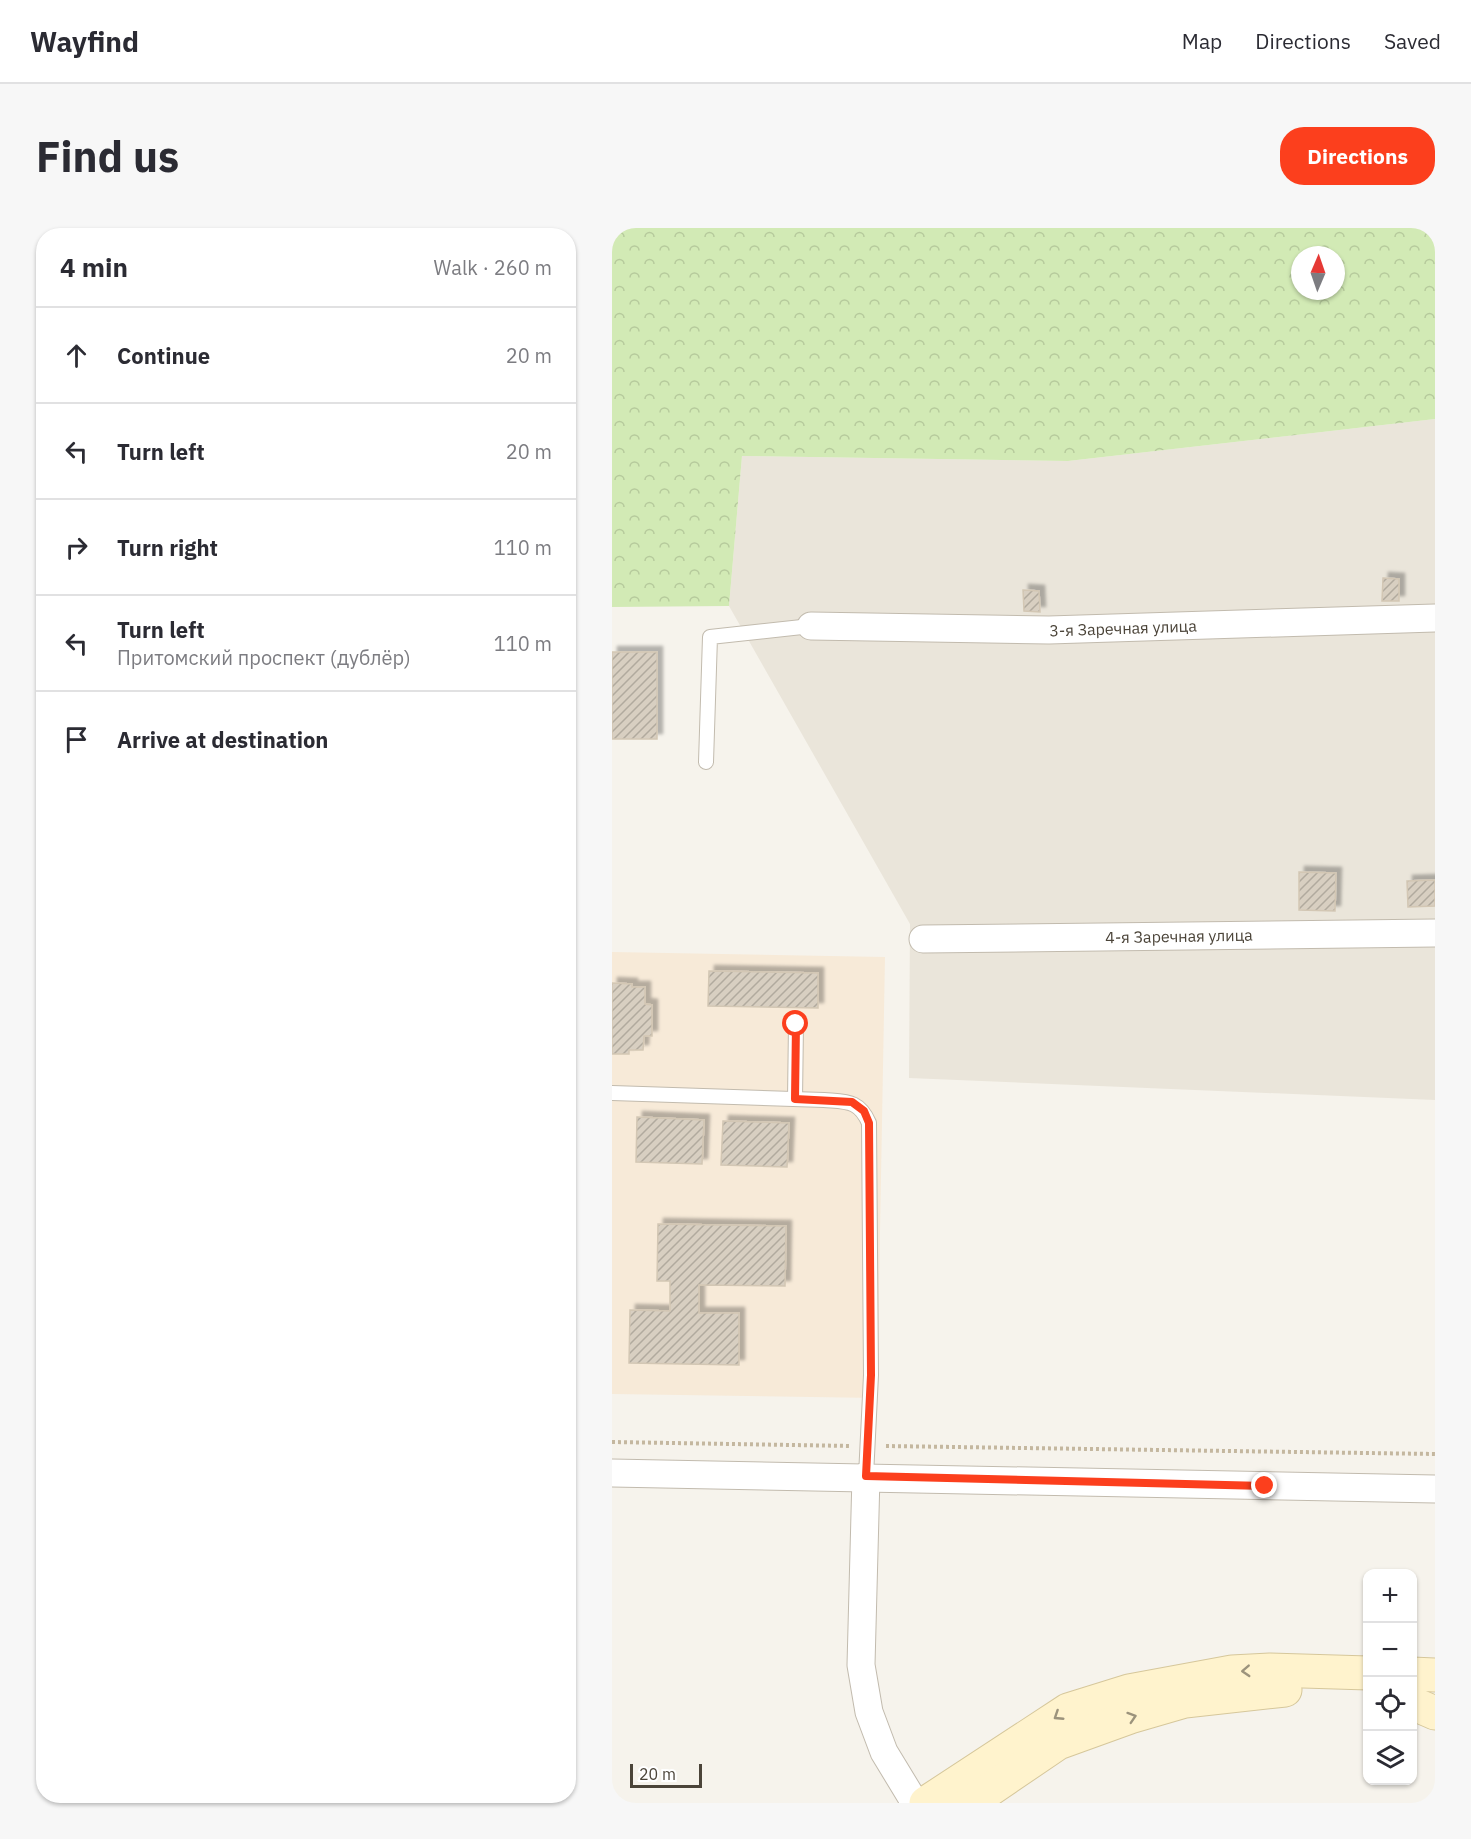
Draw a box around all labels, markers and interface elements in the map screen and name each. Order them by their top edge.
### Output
text: Wayfind [30,23,139,60]
text: Map [1182,27,1222,55]
text: Directions [1255,27,1351,55]
text: Saved [1384,27,1441,55]
button: Directions [1280,127,1435,185]
text: Find us [36,129,179,184]
north arrow [1291,246,1345,300]
text: 4 min [60,250,128,284]
text: Walk · 260 m [434,254,552,281]
icon: ahead [60,339,93,372]
text: Continue [117,341,210,370]
text: 20 m [506,342,552,369]
icon: left [60,435,93,468]
text: Turn left [117,437,205,466]
text: 20 m [506,438,552,465]
icon: right [60,531,93,564]
text: Turn right [117,533,218,562]
text: 110 m [494,534,552,561]
text: Turn left [117,615,205,644]
street label: 3-я Заречная улица [1049,615,1198,641]
icon: left [60,627,93,660]
text: 110 m [494,630,552,657]
text: Притомский проспект (дублёр) [117,644,411,671]
icon: arrive [60,723,93,756]
text: Arrive at destination [117,725,328,754]
street label: 4-я Заречная улица [1105,925,1253,947]
route start [782,1010,808,1036]
route end [1251,1472,1277,1498]
map controls [1363,1569,1417,1785]
button: + [1363,1569,1417,1623]
button: − [1363,1623,1417,1677]
one-way arrow [1242,1665,1251,1678]
button: locate [1363,1677,1417,1731]
one-way arrow [1053,1709,1064,1720]
one-way arrow [1126,1712,1137,1724]
button: layers [1363,1731,1417,1785]
scale bar [630,1761,702,1788]
text: 20 m [639,1764,676,1784]

